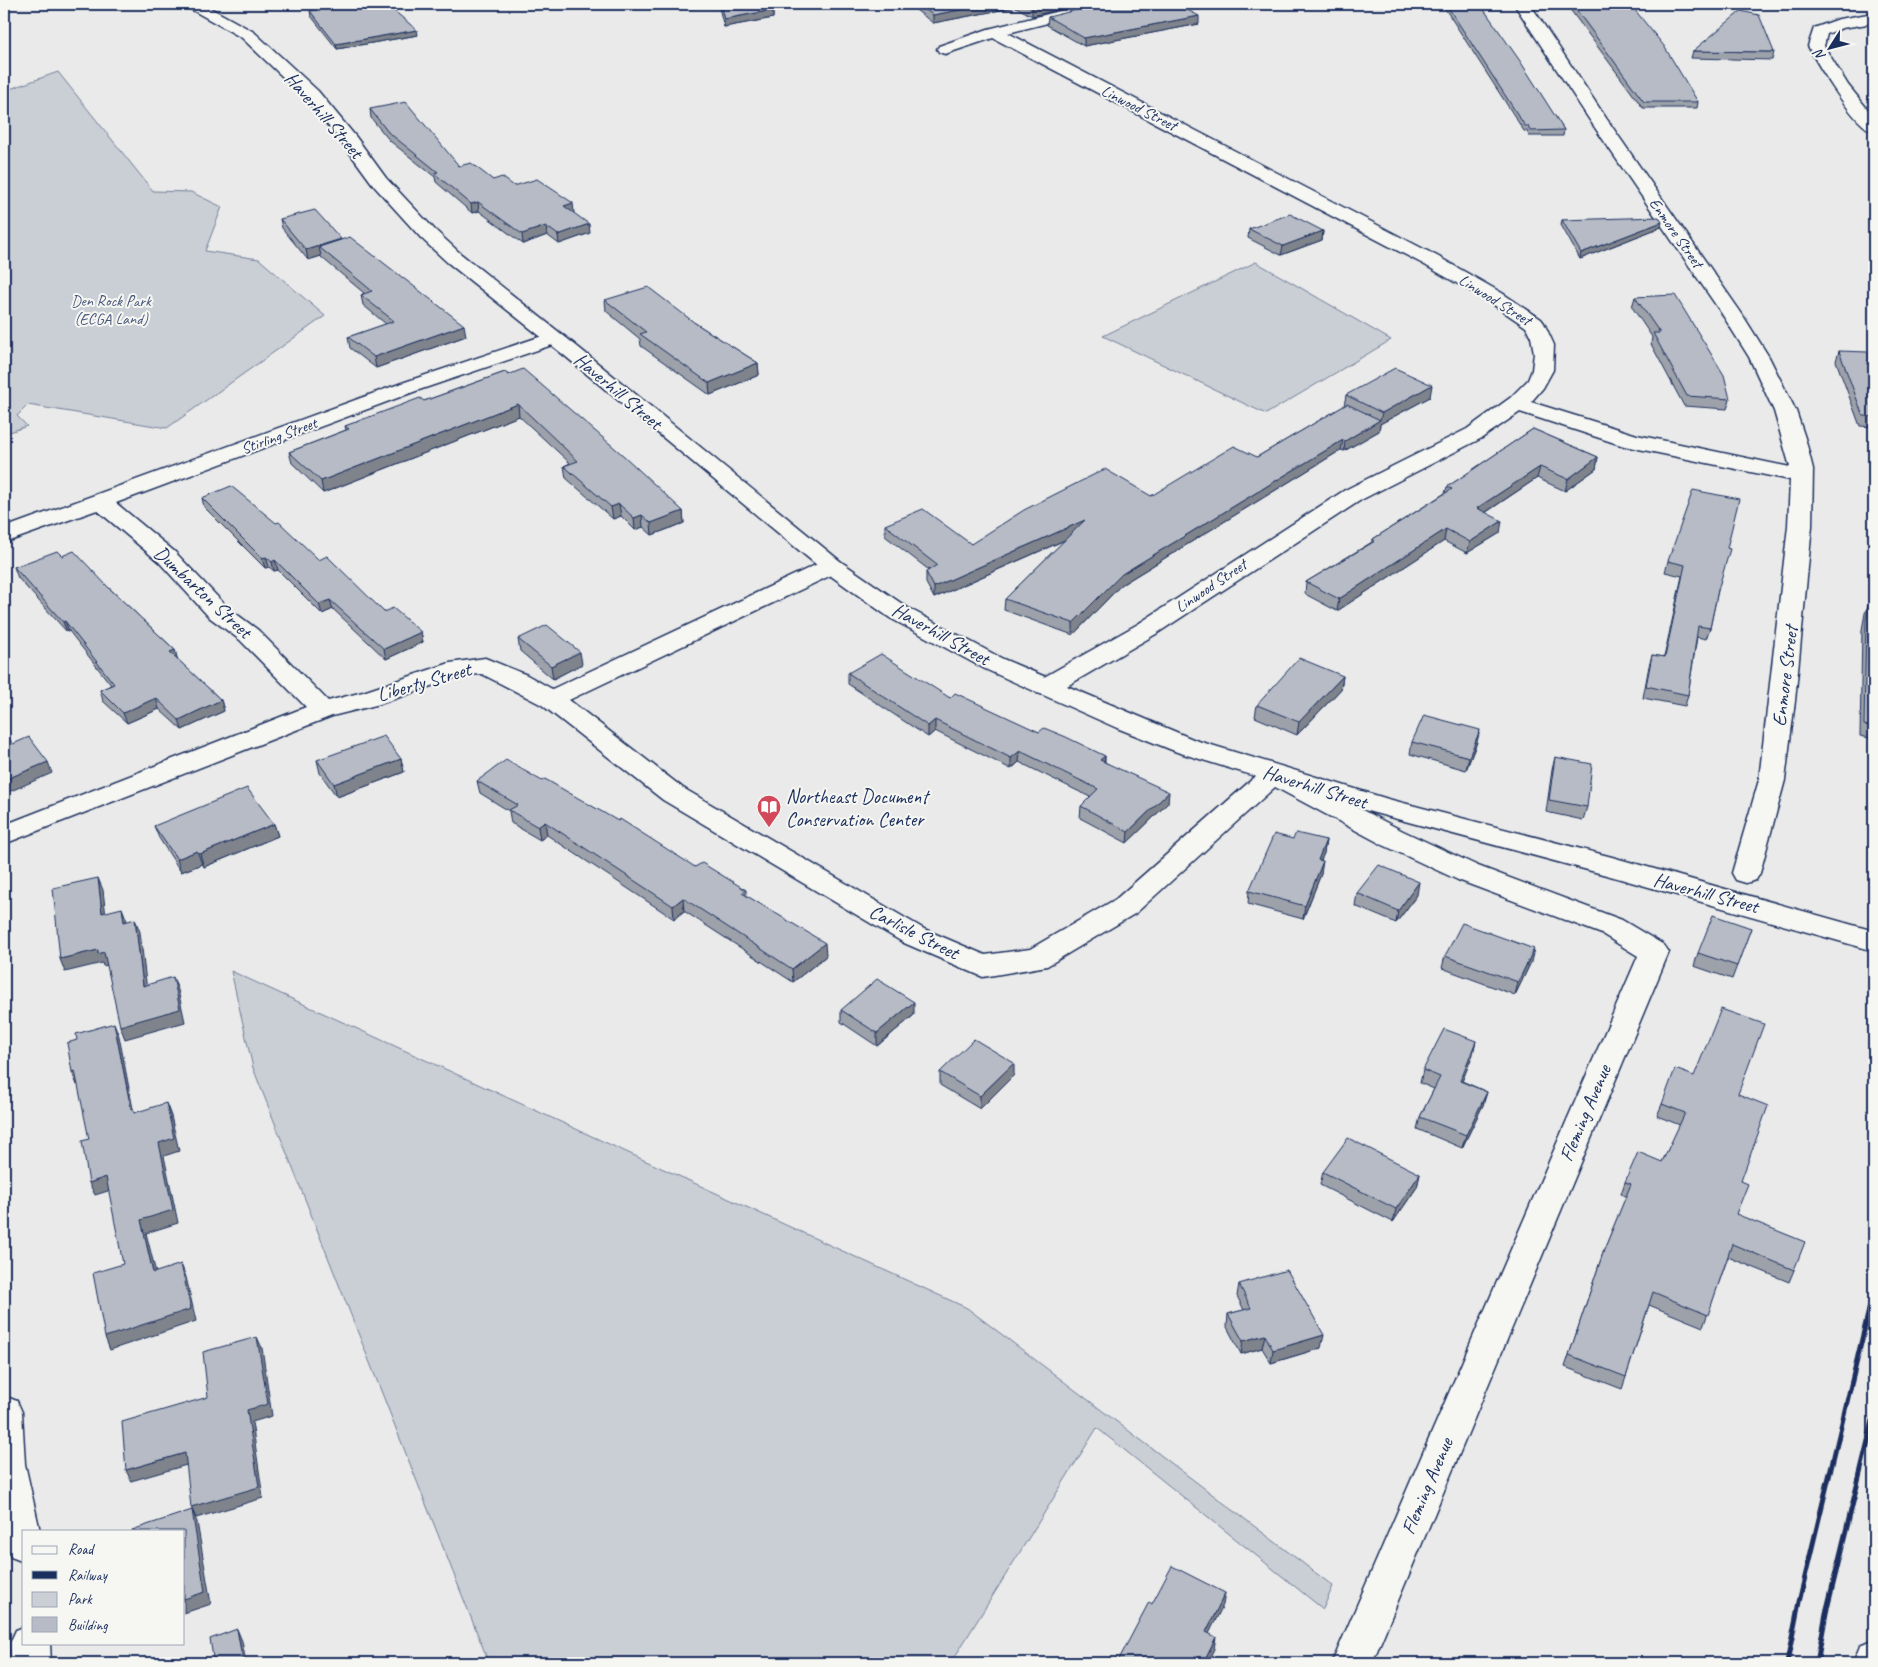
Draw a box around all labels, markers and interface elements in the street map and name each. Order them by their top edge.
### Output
north arrow [1806,22,1856,72]
text: N [1809,45,1829,64]
street label: Haverhill Street [279,66,370,166]
street label: Linwood Street [1098,81,1182,137]
street label: Enmore Street [1645,194,1709,274]
street label: Linwood Street [1455,270,1537,332]
park label: Den Rock Park (ECGA Land) [71,291,152,329]
street label: Haverhill Street [569,347,669,437]
street label: Stirling Street [238,412,321,459]
street label: Dumbarton Street [149,540,259,645]
street label: Linwood Street [1172,553,1253,617]
street label: Haverhill Street [888,597,996,672]
street label: Enmore Street [1766,621,1804,728]
street label: Liberty Street [374,656,476,707]
street label: Haverhill Street [1260,759,1372,815]
place label: Northeast Document Conservation Center [786,784,931,832]
library icon: Northeast Document Conservation Center [756,794,782,828]
street label: Haverhill Street [1651,867,1763,920]
street label: Carlisle Street [865,899,965,966]
street label: Fleming Avenue [1553,1060,1617,1165]
street label: Fleming Avenue [1395,1433,1459,1538]
legend [22,1530,185,1644]
text: Road [68,1540,95,1559]
text: Railway [68,1566,109,1585]
text: Park [68,1590,93,1609]
text: Building [68,1616,108,1635]

